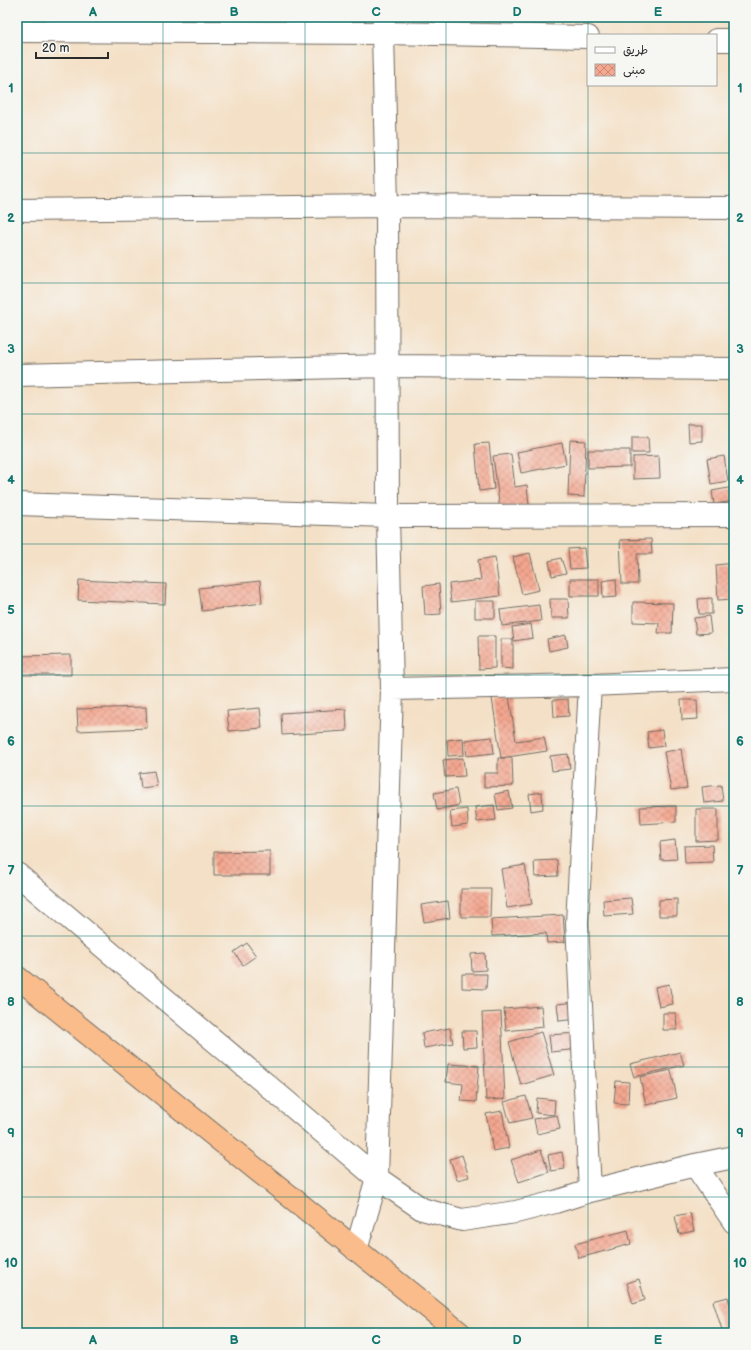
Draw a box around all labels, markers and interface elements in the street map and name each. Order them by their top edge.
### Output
text: A [88,4,97,20]
text: B [229,4,239,20]
text: C [371,4,381,20]
text: D [512,4,522,20]
text: E [654,4,663,20]
scale bar [36,34,108,60]
legend [587,34,717,86]
text: 20 m [42,41,69,56]
text: طريق [623,43,648,58]
text: مبنى [623,63,646,78]
text: 1 [8,80,14,96]
text: 1 [737,80,743,96]
text: 2 [7,210,15,226]
text: 2 [736,210,744,226]
text: 3 [7,341,15,357]
text: 3 [736,341,744,357]
text: 4 [7,472,15,488]
text: 4 [736,472,744,488]
text: 5 [7,602,15,618]
text: 5 [736,602,744,618]
text: 6 [7,733,15,749]
text: 6 [736,733,744,749]
text: 7 [7,863,15,879]
text: 7 [736,863,744,879]
text: 8 [7,994,15,1010]
text: 8 [736,994,744,1010]
text: 9 [7,1125,15,1141]
text: 9 [736,1125,744,1141]
text: 10 [4,1255,18,1271]
text: 10 [733,1255,747,1271]
text: A [88,1332,97,1348]
text: B [229,1332,239,1348]
text: C [371,1332,381,1348]
text: D [512,1332,522,1348]
text: E [654,1332,663,1348]

